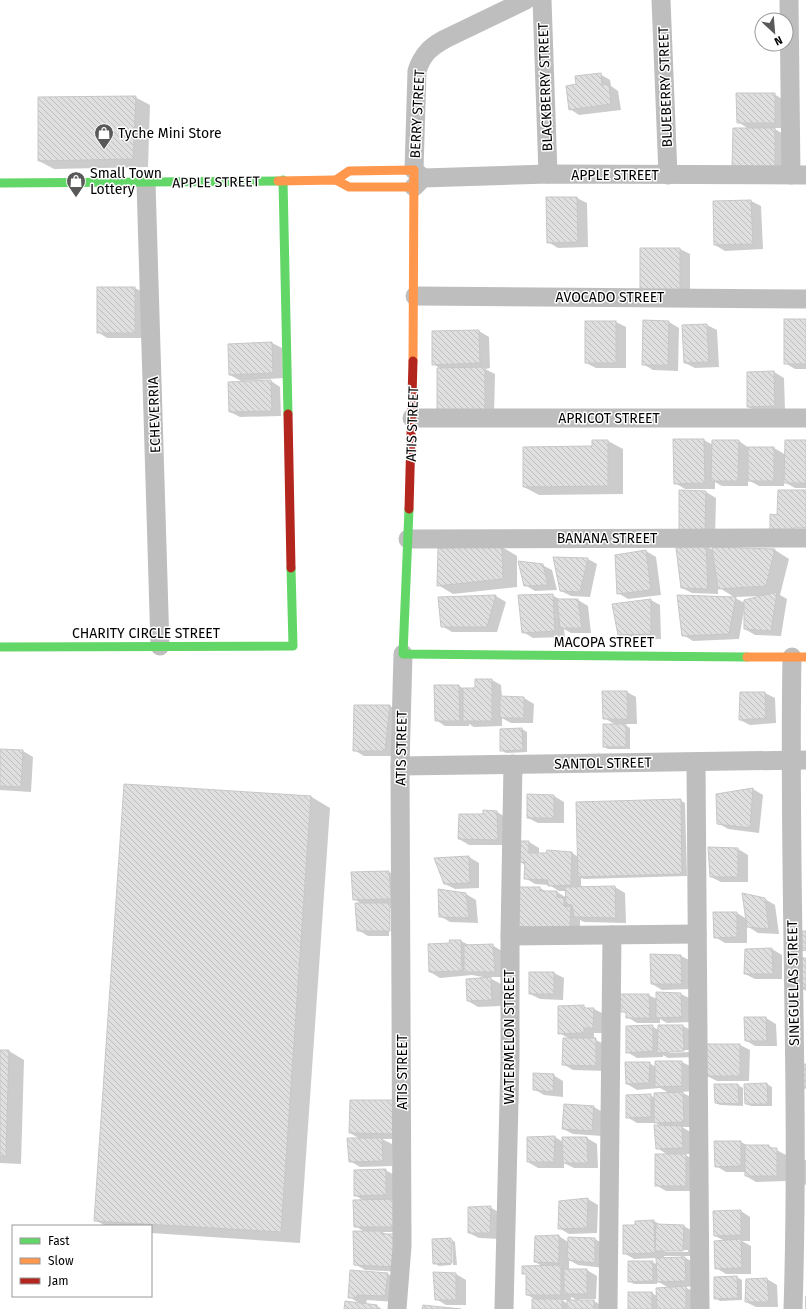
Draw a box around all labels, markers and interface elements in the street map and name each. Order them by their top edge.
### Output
north arrow [754,12,794,52]
street label: BLACKBERRY STREET [535,22,556,152]
street label: BLUEBERRY STREET [655,25,676,148]
text: N [772,33,784,48]
street label: BERRY STREET [407,68,428,159]
shop icon: Tyche Mini Store [93,122,115,150]
place label: Tyche Mini Store [118,125,222,142]
place label: Small Town Lottery [90,165,162,198]
street label: APPLE STREET [571,167,660,184]
shop icon: Small Town Lottery [65,170,87,198]
street label: APPLE STREET [172,173,261,192]
street label: AVOCADO STREET [556,289,665,306]
street label: ECHEVERRIA [145,376,164,454]
street label: ATIS STREET [403,385,422,462]
street label: APRICOT STREET [558,410,661,427]
street label: BANANA STREET [557,530,658,547]
street label: CHARITY CIRCLE STREET [72,625,221,642]
street label: MACOPA STREET [554,634,655,651]
street label: ATIS STREET [392,709,411,786]
street label: SANTOL STREET [554,754,653,773]
street label: SINEGUELAS STREET [784,919,803,1046]
street label: WATERMELON STREET [501,969,518,1105]
street label: ATIS STREET [394,1034,411,1110]
legend [12,1225,152,1297]
text: Fast [48,1234,70,1248]
text: Slow [48,1254,74,1268]
text: Jam [48,1274,68,1288]

